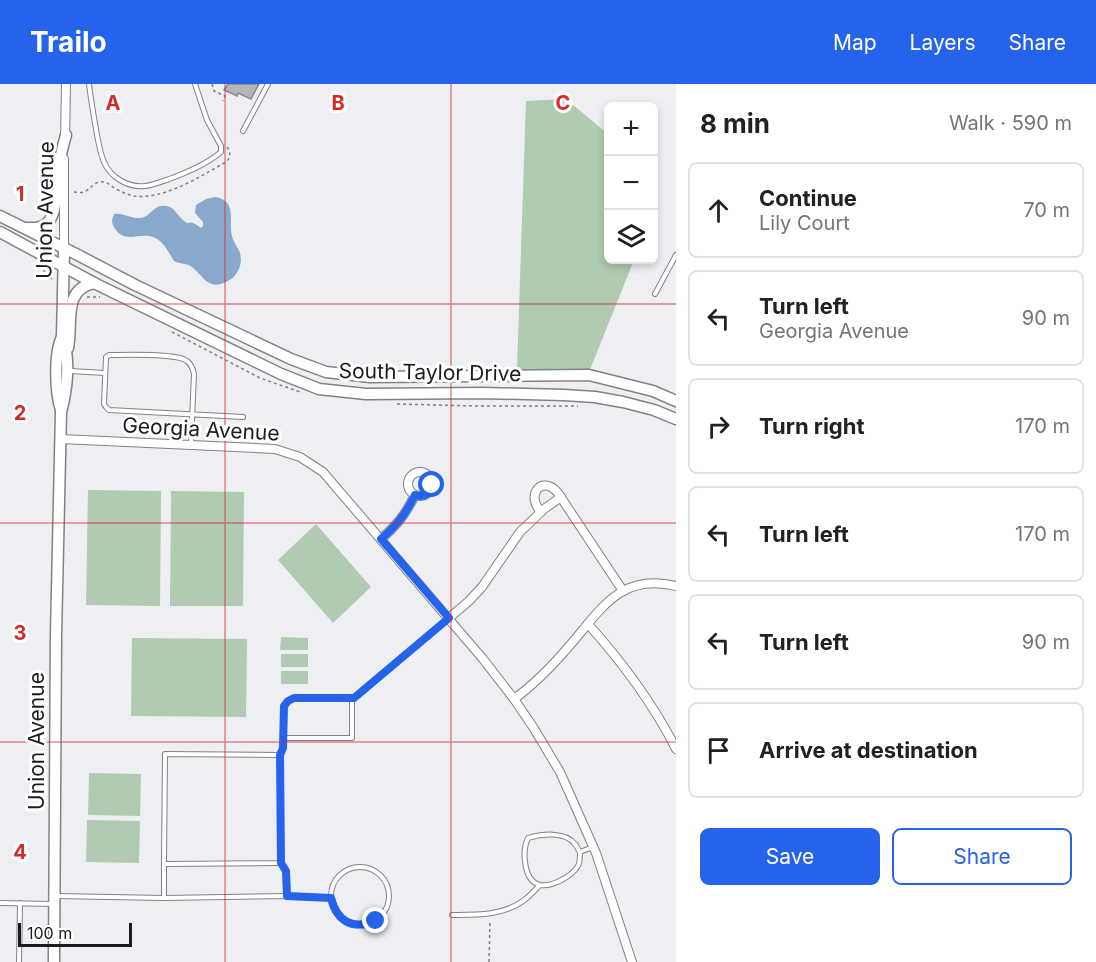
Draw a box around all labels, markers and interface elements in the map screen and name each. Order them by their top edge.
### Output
text: Trailo [30,25,107,59]
text: Map [833,30,877,55]
text: Layers [910,30,976,55]
text: Share [1009,30,1066,55]
text: A [106,91,121,115]
text: B [331,91,345,115]
text: C [556,91,570,115]
map controls [604,102,658,264]
button: + [604,102,658,156]
text: 8 min [700,108,770,139]
text: Walk · 590 m [949,111,1072,135]
street label: Union Avenue [31,141,59,279]
button: − [604,156,658,210]
text: 1 [16,182,24,206]
text: Continue [759,185,857,211]
icon: ahead [702,194,735,227]
text: 70 m [1023,198,1070,222]
button: layers [604,210,658,264]
text: Lily Court [759,211,850,235]
text: Turn left [759,293,849,319]
icon: left [702,302,735,335]
text: 90 m [1022,306,1070,330]
text: Georgia Avenue [759,319,909,343]
street label: South Taylor Drive [338,358,522,386]
text: 2 [14,401,26,425]
icon: right [702,410,735,443]
street label: Georgia Avenue [122,412,280,446]
text: Turn right [759,413,865,439]
text: 170 m [1015,414,1070,438]
route start [418,471,444,497]
icon: left [702,518,735,551]
text: Turn left [759,521,849,547]
text: 170 m [1015,522,1070,546]
text: 3 [14,621,26,645]
icon: left [702,626,735,659]
text: Turn left [759,629,849,655]
text: 90 m [1022,630,1070,654]
street label: Union Avenue [24,672,49,810]
icon: arrive [702,734,735,767]
text: Arrive at destination [759,737,978,763]
button: Save [700,828,880,885]
button: Share [892,828,1072,885]
text: 4 [13,840,27,864]
route end [362,907,388,933]
scale bar [18,920,132,948]
text: 100 m [27,923,72,943]

